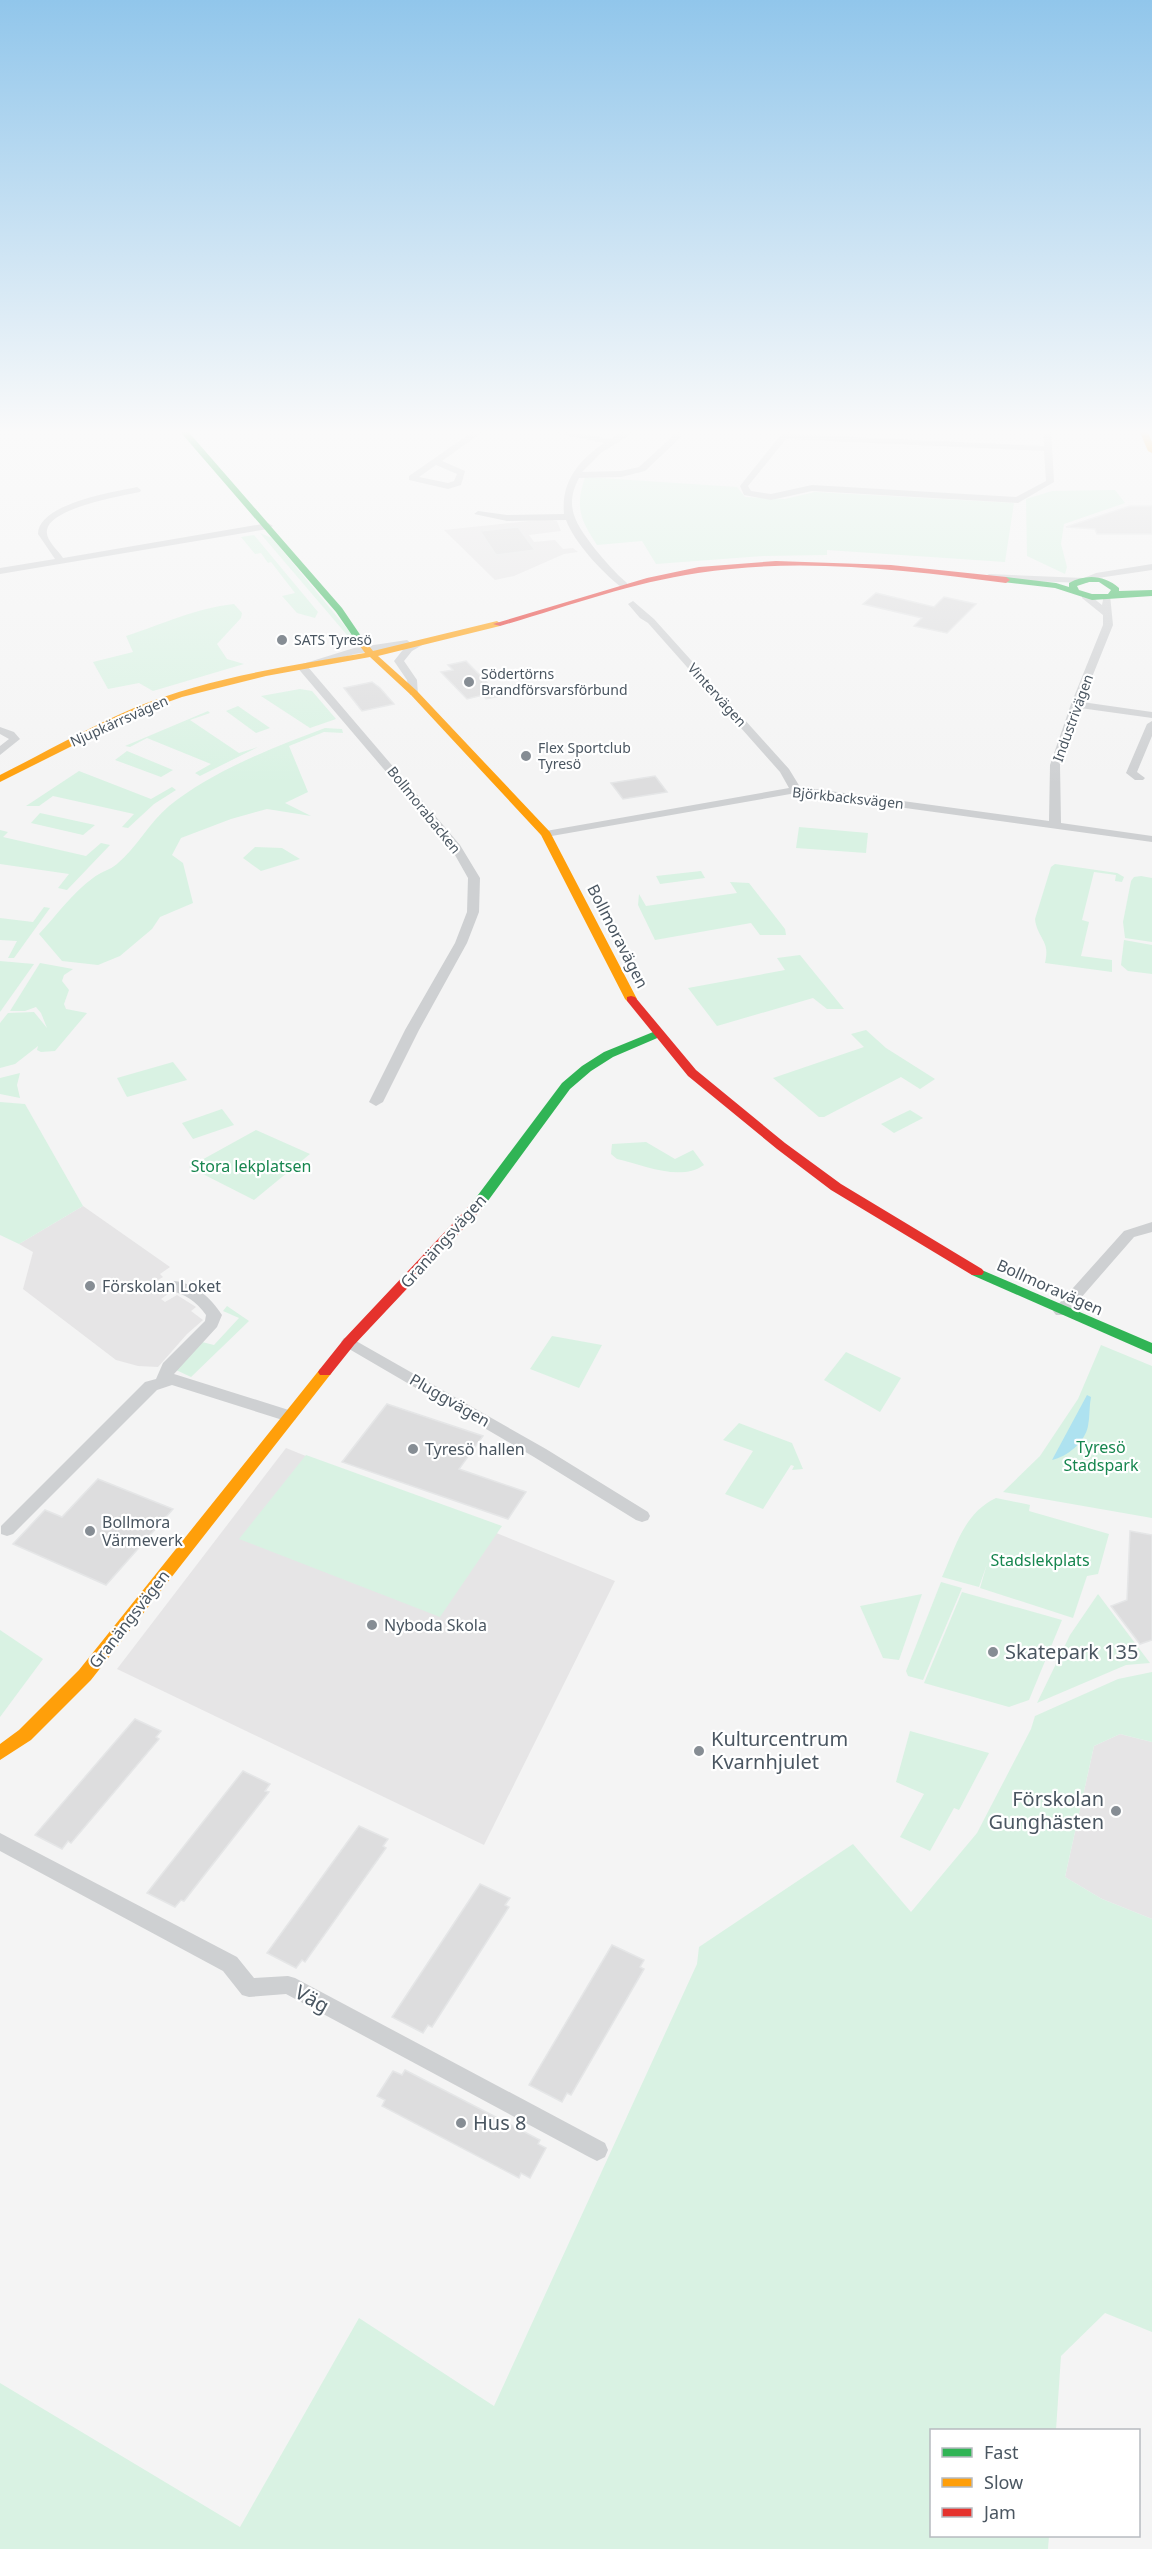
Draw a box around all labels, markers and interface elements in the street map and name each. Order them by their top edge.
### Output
place label: SATS Tyresö [294,630,372,649]
marker: SATS Tyresö [275,633,289,647]
street label: Vintervägen [684,659,751,731]
place label: Södertörns Brandförsvarsförbund [481,664,628,699]
street label: Industrivägen [1048,671,1097,764]
marker: Södertörns Brandförsvarsförbund [462,675,476,689]
street label: Njupkärrsvägen [67,690,171,751]
place label: Flex Sportclub Tyresö [538,738,631,773]
marker: Flex Sportclub Tyresö [519,749,533,763]
street label: Bollmorabacken [383,762,465,857]
street label: Björkbacksvägen [791,782,905,813]
street label: Bollmoravägen [582,880,654,992]
park label: Stora lekplatsen [191,1155,311,1177]
street label: Granängsvägen [395,1189,491,1293]
street label: Bollmoravägen [993,1254,1107,1320]
place label: Förskolan Loket [102,1275,221,1297]
marker: Förskolan Loket [83,1279,97,1293]
street label: Pluggvägen [406,1368,494,1432]
park label: Tyresö Stadspark [1063,1436,1139,1476]
place label: Tyresö hallen [425,1438,525,1460]
marker: Tyresö hallen [406,1442,420,1456]
place label: Bollmora Värmeverk [102,1511,183,1551]
marker: Bollmora Värmeverk [83,1524,97,1538]
park label: Stadslekplats [990,1549,1090,1571]
street label: Granängsvägen [84,1565,174,1673]
place label: Nyboda Skola [384,1614,487,1636]
marker: Nyboda Skola [365,1618,379,1632]
place label: Skatepark 135 [1005,1638,1138,1665]
marker: Skatepark 135 [986,1645,1000,1659]
place label: Kulturcentrum Kvarnhjulet [711,1725,848,1775]
marker: Kulturcentrum Kvarnhjulet [692,1744,706,1758]
place label: Förskolan Gunghästen [988,1785,1104,1835]
marker: Förskolan Gunghästen [1109,1804,1123,1818]
street label: Väg [290,1978,334,2019]
place label: Hus 8 [473,2109,526,2136]
marker: Hus 8 [454,2116,468,2130]
legend [930,2429,1140,2537]
text: Fast [984,2440,1019,2464]
text: Slow [984,2470,1023,2494]
text: Jam [982,2500,1016,2524]

